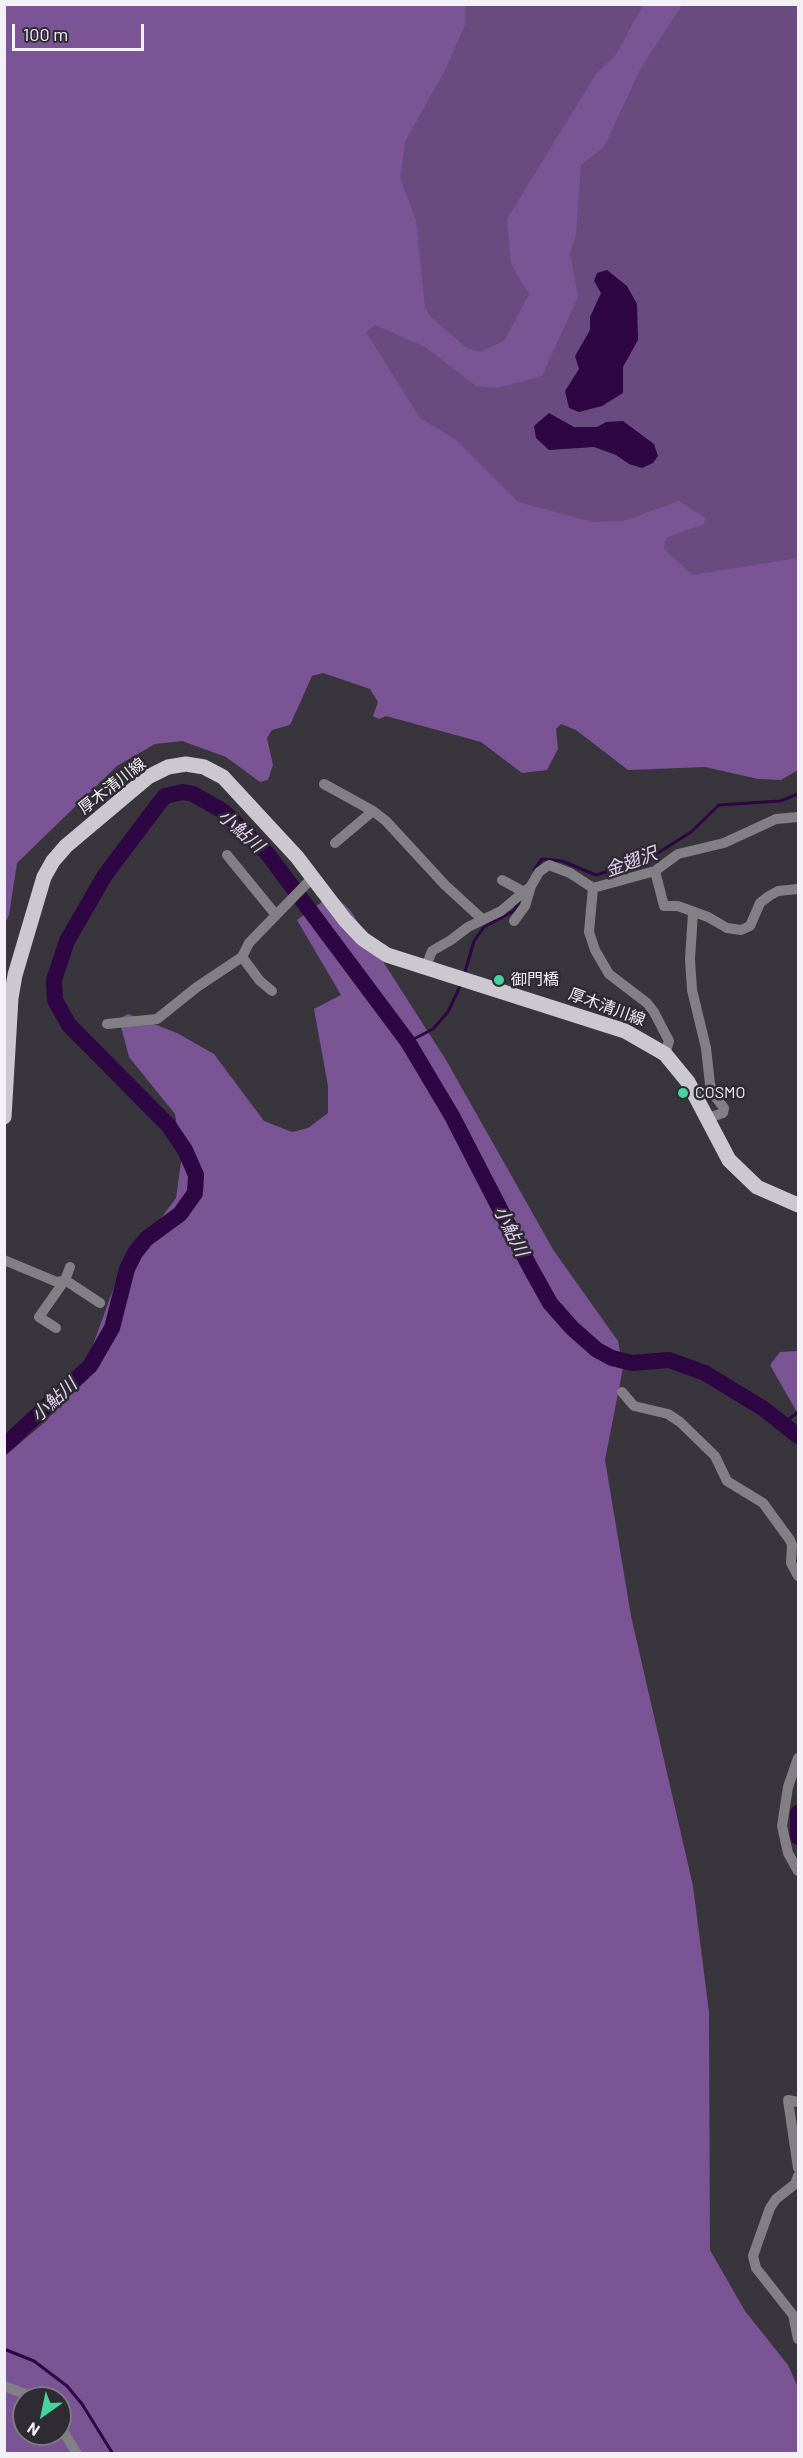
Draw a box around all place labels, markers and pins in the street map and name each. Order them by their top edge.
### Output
place label: 御門橋 [511,970,559,990]
marker: 御門橋 [492,973,506,987]
place label: COSMO [695,1083,745,1103]
marker: COSMO [676,1086,690,1100]

